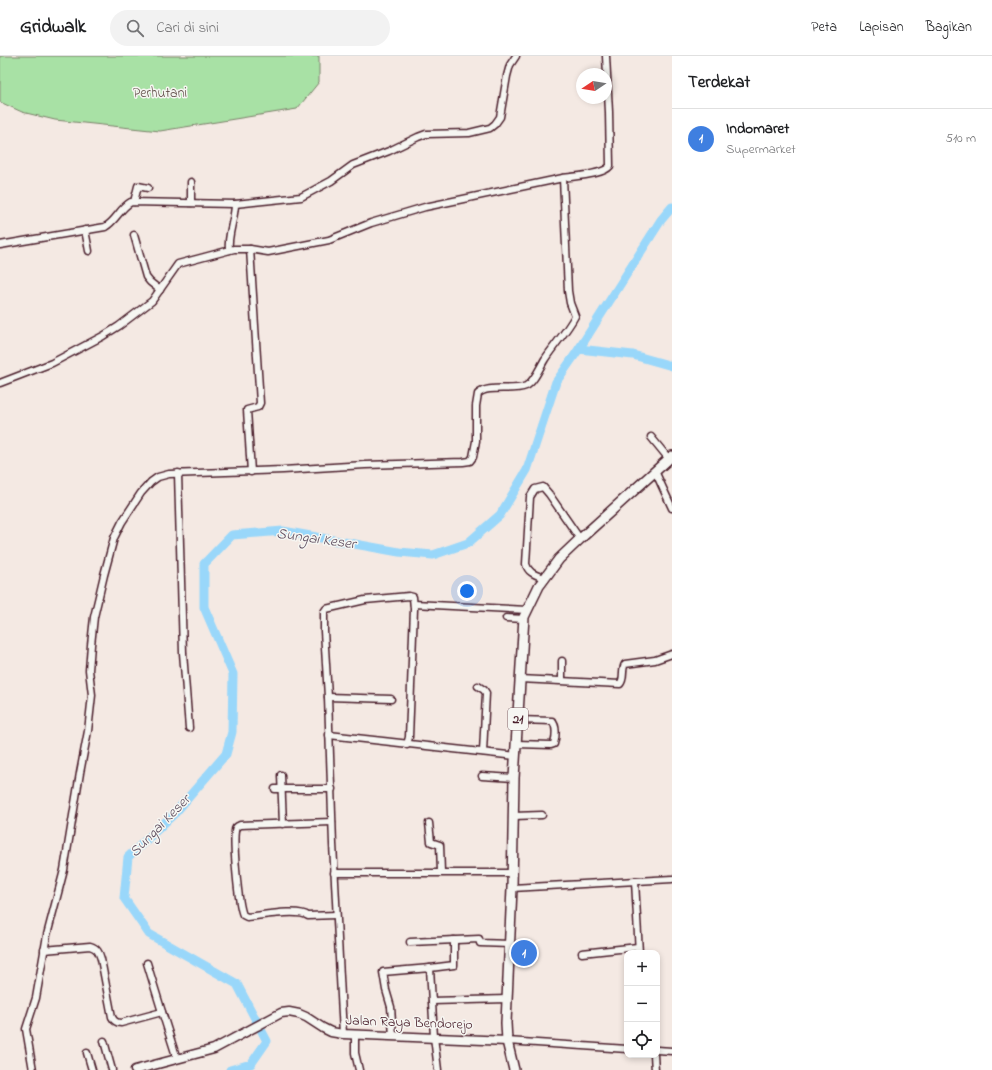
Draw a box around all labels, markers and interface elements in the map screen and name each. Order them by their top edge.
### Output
search box [110,10,390,46]
text: Gridwalk [20,14,86,41]
icon: search [124,17,146,39]
text: Cari di sini [156,17,219,39]
text: Peta [811,17,837,38]
text: Lapisan [859,17,904,38]
text: Bagikan [926,17,972,38]
north arrow [576,68,612,104]
text: Terdekat [688,70,750,95]
park label: Perhutani [133,83,187,104]
text: Indomaret [726,118,789,140]
text: 1 [699,129,703,148]
text: 510 m [945,129,976,148]
text: Supermarket [726,140,796,159]
water label: Sungai Keser [275,523,359,557]
your location [457,581,477,601]
road number: 21 [508,708,528,730]
water label: Sungai Keser [124,788,198,863]
pin: 1 [511,938,537,968]
map controls [624,950,660,1058]
button: + [624,950,660,986]
button: − [624,986,660,1022]
street label: Jalan Raya Bendorejo [345,1010,473,1037]
button: locate [624,1022,660,1058]

